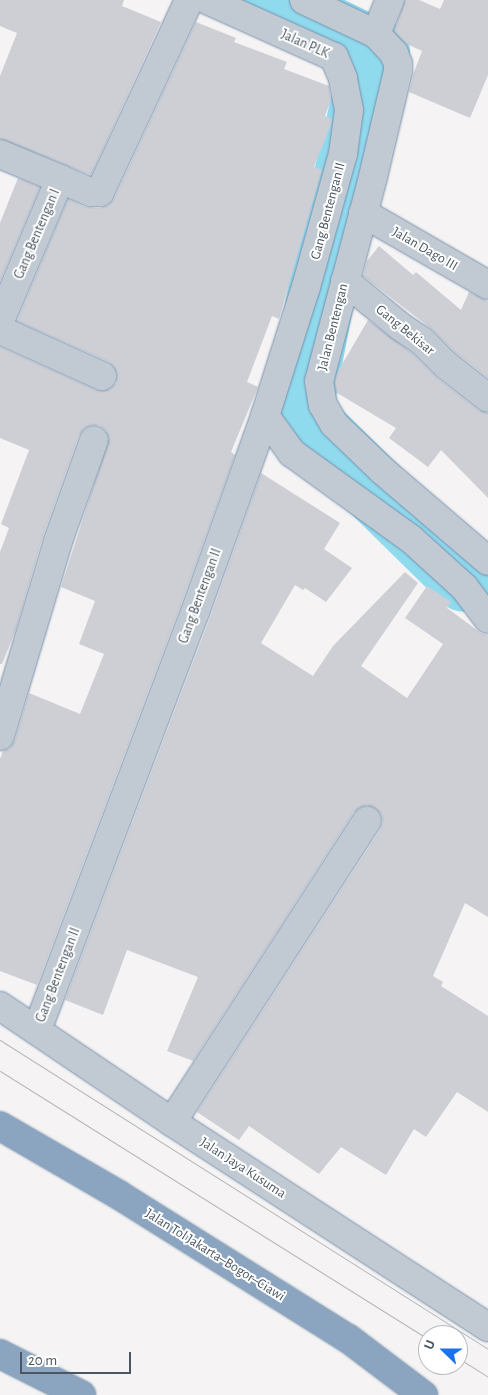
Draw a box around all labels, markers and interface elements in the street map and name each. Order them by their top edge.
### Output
street label: Jalan PLK [278,26,332,62]
street label: Gang Bentengan II [307,161,349,261]
street label: Gang Bentengan I [10,186,64,282]
street label: Jalan Dago III [389,224,461,274]
street label: Jalan Bentengan [314,282,352,372]
street label: Gang Bekisar [372,301,438,359]
street label: Gang Bentengan II [175,546,225,646]
street label: Gang Bentengan II [32,925,84,1025]
street label: Jalan Jaya Kusuma [197,1134,289,1202]
street label: Jalan Tol Jakarta–Bogor–Ciawi [142,1205,288,1305]
north arrow [418,1325,468,1375]
text: U [422,1338,438,1352]
scale bar [22,1342,134,1374]
text: 20 m [28,1353,57,1368]

